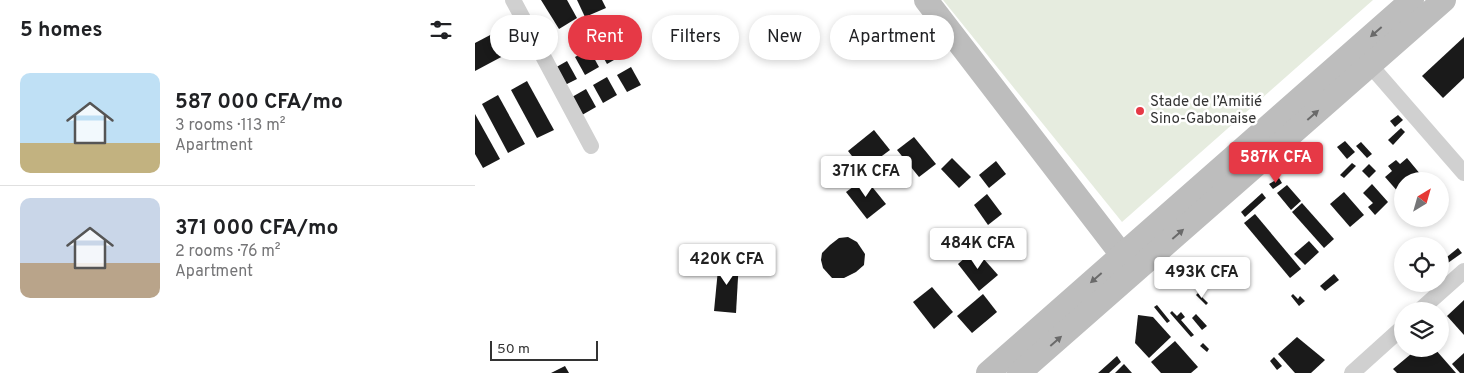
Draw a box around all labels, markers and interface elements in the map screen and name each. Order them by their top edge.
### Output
chip: Buy [490,15,558,60]
chip: Rent [568,15,642,60]
chip: Filters [652,15,739,60]
chip: New [749,15,820,60]
chip: Apartment [830,15,954,60]
icon: filters [427,16,455,44]
text: 5 homes [20,17,103,44]
one-way arrow [1369,27,1382,38]
text: 587 000 CFA/mo [175,89,343,116]
icon: home [60,93,120,153]
place label: Stade de l’Amitié Sino-Gabonaise [1150,93,1262,129]
marker: Stade de l’Amitié Sino-Gabonaise [1134,105,1146,117]
one-way arrow [1306,109,1319,120]
text: 3 rooms · 113 m² [175,116,286,136]
text: Apartment [175,136,253,156]
pin: 587K CFA [1224,142,1328,184]
text: 587K CFA [1240,148,1312,168]
pin: 371K CFA [814,156,918,198]
text: 371K CFA [832,162,900,182]
north arrow [1394,172,1449,228]
map controls [1394,172,1449,357]
text: 371 000 CFA/mo [175,215,338,242]
icon: home [60,218,120,278]
pin: 484K CFA [926,228,1030,270]
one-way arrow [1171,228,1184,239]
text: 484K CFA [941,234,1015,254]
button: locate [1394,237,1449,292]
text: 2 rooms · 76 m² [175,242,281,262]
pin: 420K CFA [675,244,779,286]
text: 420K CFA [690,250,764,270]
pin: 493K CFA [1150,256,1254,299]
text: Apartment [175,262,253,282]
text: 493K CFA [1165,263,1239,283]
one-way arrow [1090,272,1102,284]
button: layers [1394,302,1449,357]
one-way arrow [1049,335,1061,347]
scale bar [490,338,597,361]
text: 50 m [497,341,530,358]

